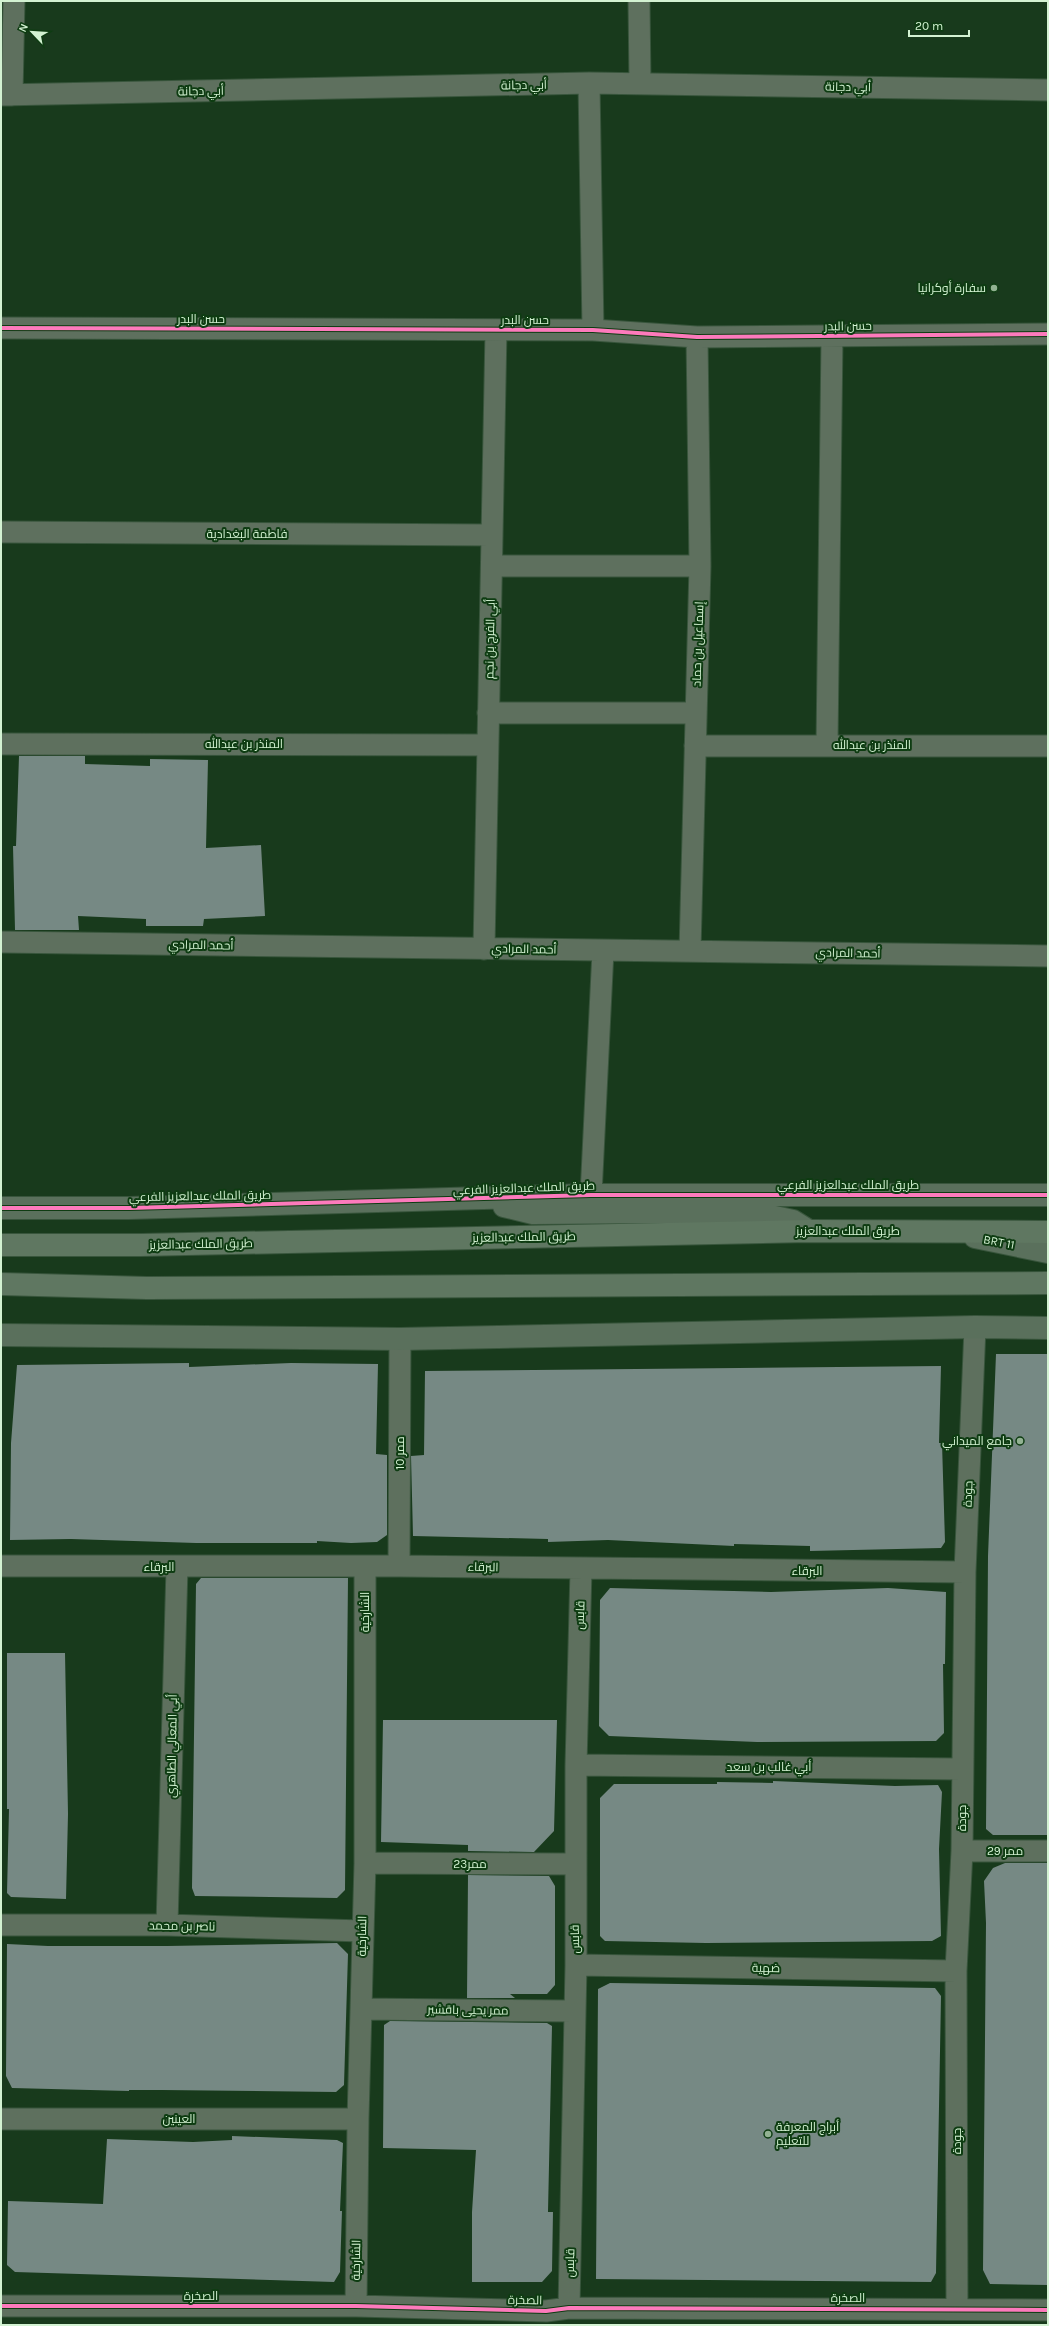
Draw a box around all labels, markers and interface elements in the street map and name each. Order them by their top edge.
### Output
north arrow [12,12,52,52]
scale bar [909,12,969,38]
text: 20 m [915,19,943,33]
text: N [16,22,31,34]
street label: أبي دجانة [501,77,547,95]
street label: أبي دجانة [825,79,871,97]
street label: أبي دجانة [178,83,224,101]
place label: سفارة أوكرانيا [917,280,986,295]
marker: سفارة أوكرانيا [989,283,999,293]
street label: حسن البدر [176,312,225,326]
street label: حسن البدر [500,313,549,327]
street label: حسن البدر [823,319,872,333]
street label: فاطمة البغدادية [207,527,287,541]
street label: أبي الفرج بن نجم [481,599,501,679]
street label: إسماعيل بن حماد [690,601,706,687]
street label: المنذر بن عبدالله [205,736,283,751]
street label: المنذر بن عبدالله [833,737,911,752]
street label: أحمد المرادي [168,936,234,956]
street label: أحمد المرادي [491,940,557,960]
street label: أحمد المرادي [815,944,881,964]
street label: طريق الملك عبدالعزيز الفرعي [777,1178,919,1195]
street label: طريق الملك عبدالعزيز الفرعي [453,1179,595,1200]
street label: طريق الملك عبدالعزيز الفرعي [129,1188,271,1207]
street label: طريق الملك عبدالعزيز [795,1224,900,1238]
street label: طريق الملك عبدالعزيز [471,1229,576,1245]
street label: BRT 11 [982,1232,1016,1252]
street label: طريق الملك عبدالعزيز [148,1236,253,1252]
place label: جامع الميداني [942,1434,1012,1451]
street label: ممر 10 [393,1436,407,1470]
marker: جامع الميداني [1015,1436,1025,1446]
street label: جودة [961,1481,975,1507]
street label: البرقاء [143,1560,175,1574]
street label: البرقاء [467,1560,499,1574]
street label: البرقاء [791,1564,823,1578]
street label: الشارخية [358,1592,372,1632]
street label: قابس [572,1600,588,1630]
street label: أبي المعالي الطاهري [163,1694,183,1798]
street label: أبي غالب بن سعد [727,1759,811,1777]
street label: جودة [955,1805,969,1831]
street label: ممر 29 [987,1844,1023,1858]
street label: ممر23 [453,1857,487,1871]
street label: الشارخية [355,1916,369,1956]
street label: ناصر بن محمد [149,1918,215,1934]
street label: قابس [568,1924,582,1954]
street label: ضهية [752,1961,780,1975]
street label: ممر يحيى باقشير [426,2002,509,2018]
street label: العينين [162,2112,196,2126]
place label: أبراج المعرفة للتعليم [776,2119,839,2149]
street label: جودة [950,2128,964,2154]
marker: أبراج المعرفة للتعليم [763,2129,773,2139]
street label: الشارخية [349,2240,363,2280]
street label: قابس [563,2248,577,2278]
street label: الصخرة [184,2289,218,2303]
street label: الصخرة [831,2291,865,2305]
street label: الصخرة [508,2293,542,2307]

